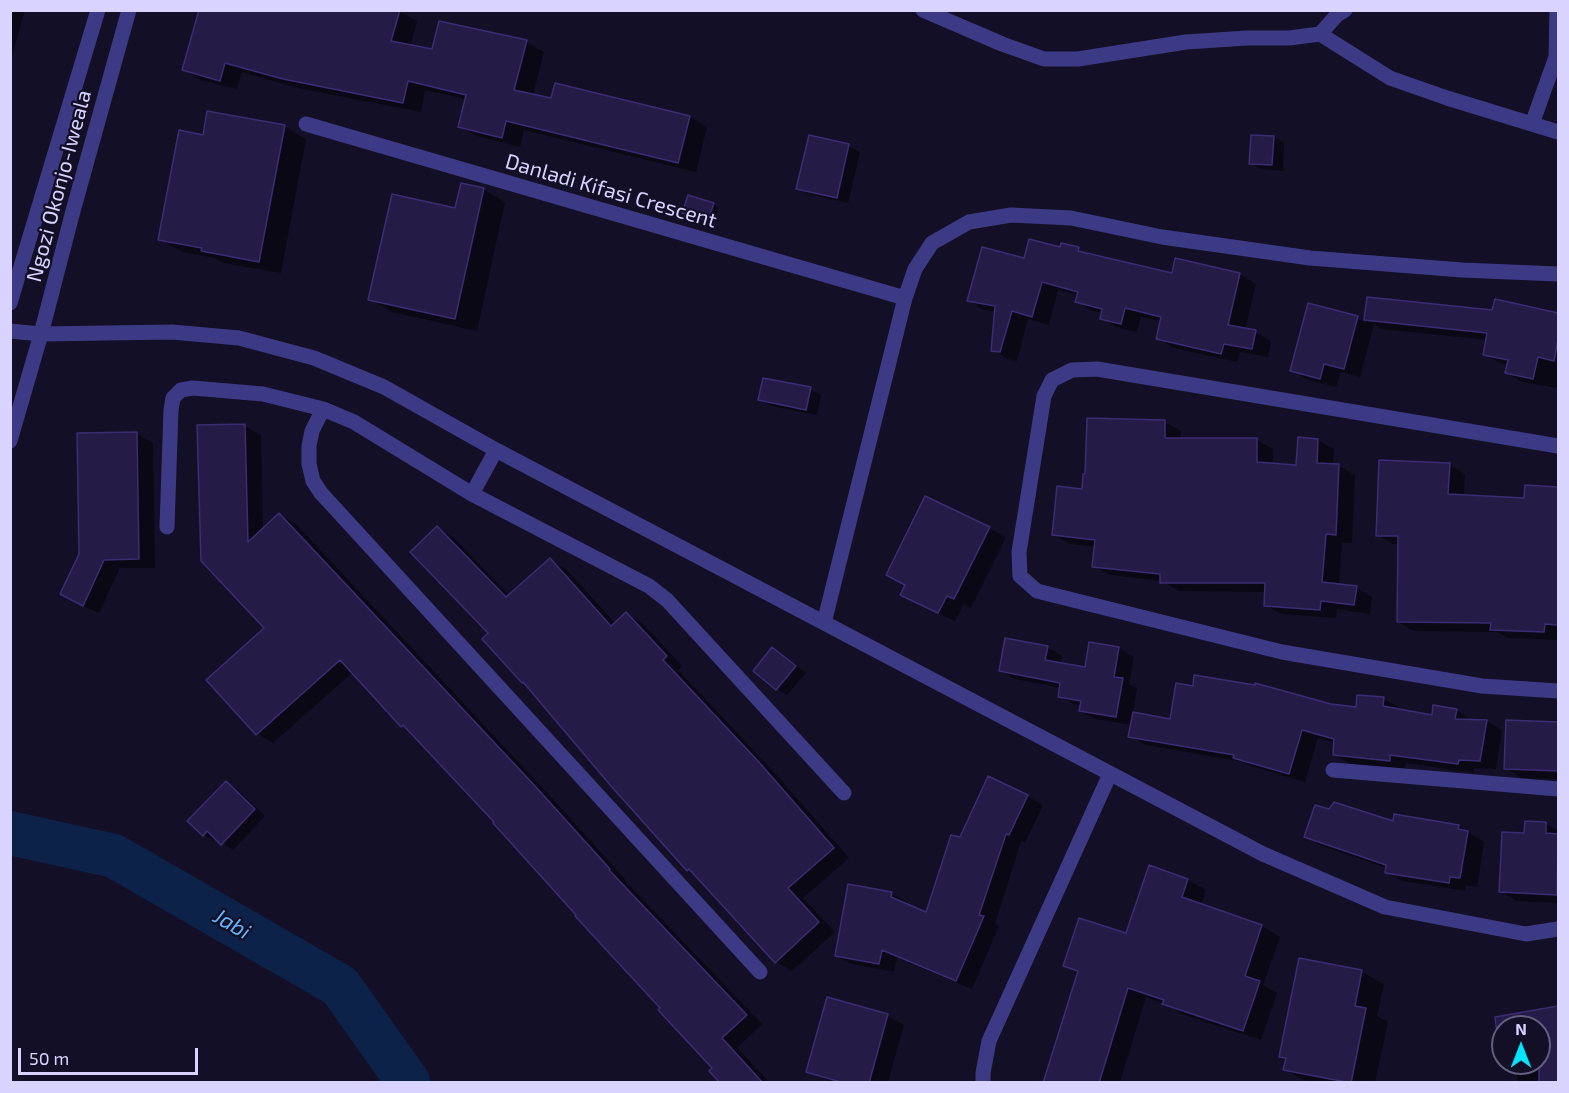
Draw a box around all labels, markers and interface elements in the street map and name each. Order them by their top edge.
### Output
street label: Ngozi Okonjo-Iweala [21,87,97,285]
street label: Danladi Kifasi Crescent [502,149,720,233]
water label: Jabi [209,903,255,945]
north arrow [1491,1015,1551,1075]
text: N [1515,1019,1527,1038]
scale bar [21,1036,201,1074]
text: 50 m [29,1047,69,1069]

